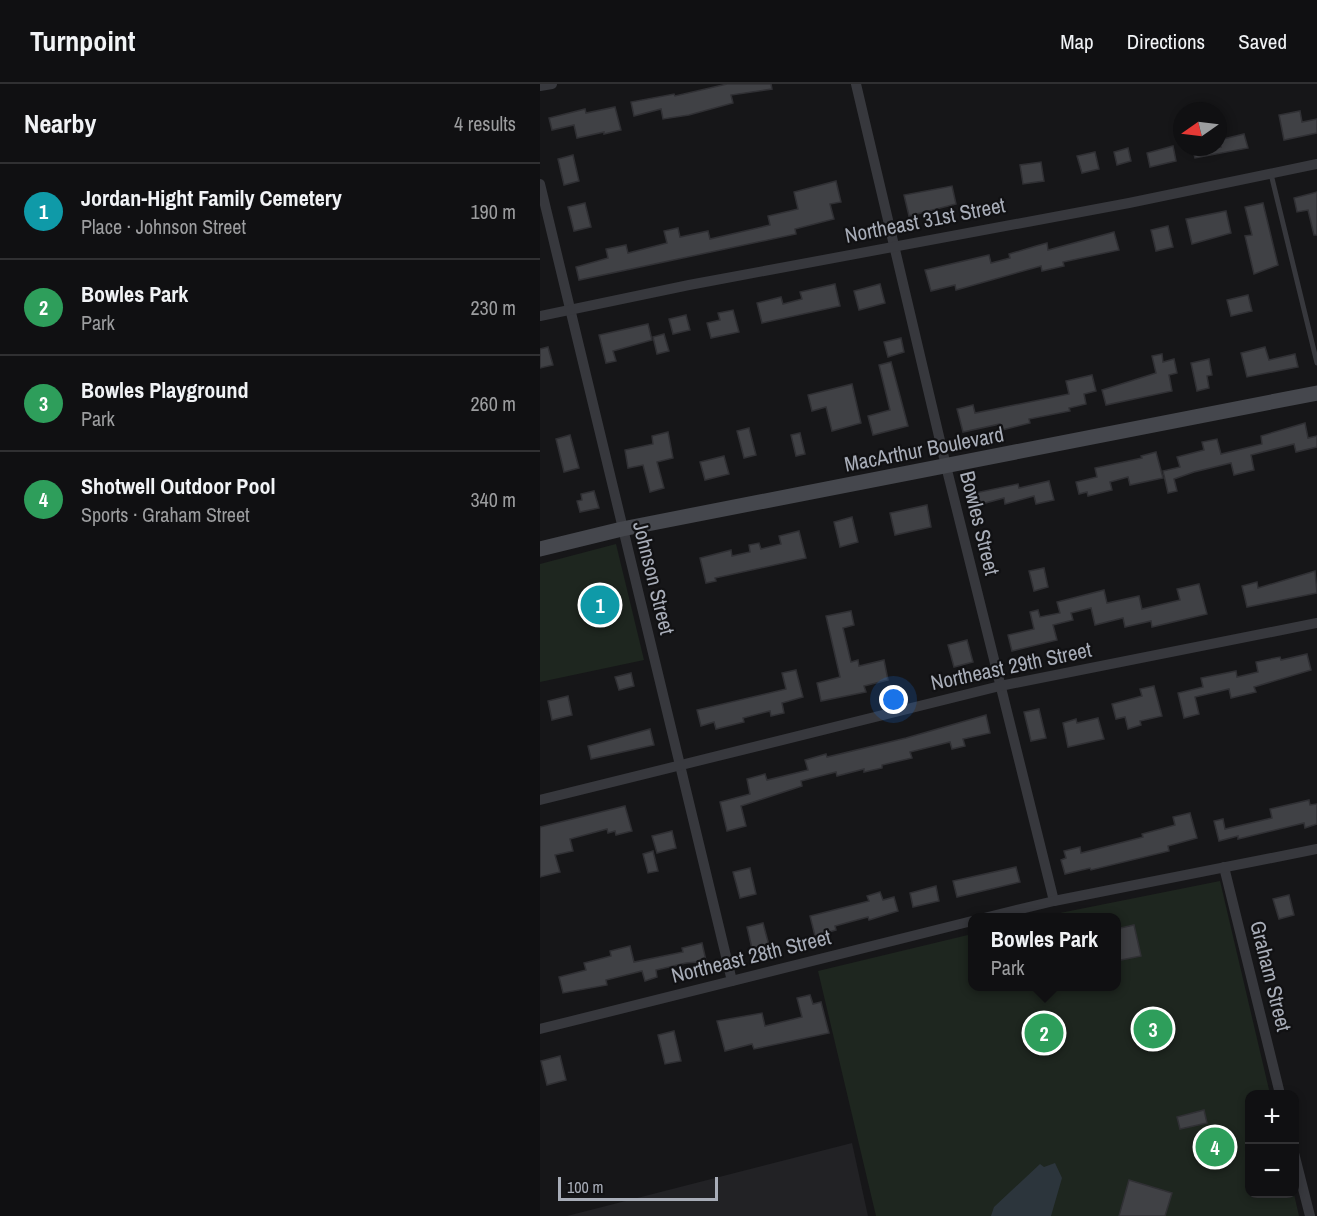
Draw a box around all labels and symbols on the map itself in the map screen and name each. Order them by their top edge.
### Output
north arrow [1173,102,1227,156]
street label: Northeast 31st Street [842,190,1008,250]
street label: MacArthur Boulevard [842,419,1006,479]
street label: Bowles Street [953,468,1007,578]
street label: Johnson Street [626,518,682,638]
pin: 1 [580,582,620,628]
street label: Northeast 29th Street [928,635,1094,697]
your location [879,685,908,714]
street label: Graham Street [1243,918,1299,1034]
street label: Northeast 28th Street [668,922,834,990]
pin: 3 [1134,1006,1172,1052]
pin: 2 [1024,1010,1064,1056]
pin: 4 [1196,1124,1234,1170]
scale bar [558,1174,718,1202]

